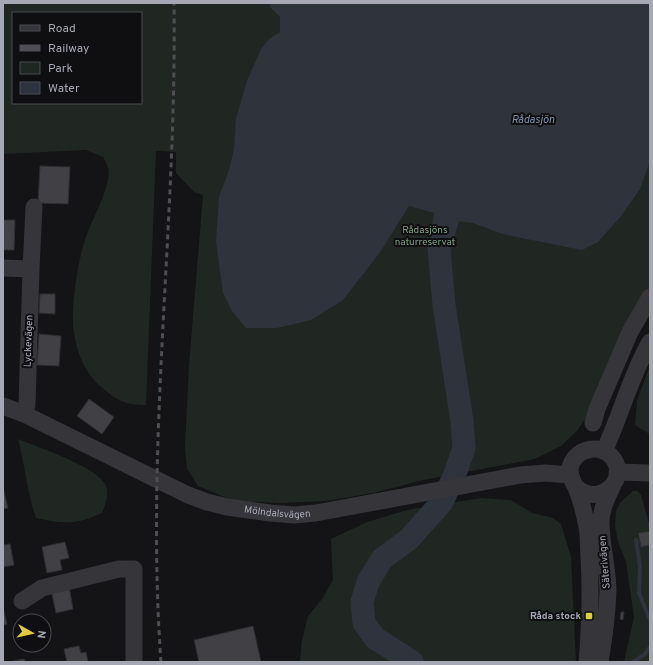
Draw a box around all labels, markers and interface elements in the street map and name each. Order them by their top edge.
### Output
legend [12,12,142,104]
text: Road [48,21,76,37]
text: Railway [48,41,89,57]
text: Park [48,61,73,77]
text: Water [48,81,80,97]
water label: Rådasjön [511,113,555,127]
park label: Rådasjöns naturreservat [395,224,456,249]
street label: Lyckevägen [22,315,36,367]
street label: Mölndalsvägen [243,503,311,521]
street label: Säterivägen [596,535,614,589]
place label: Råda stock [530,610,581,623]
marker: Råda stock [584,611,594,621]
north arrow [12,613,52,653]
text: N [33,629,48,639]

